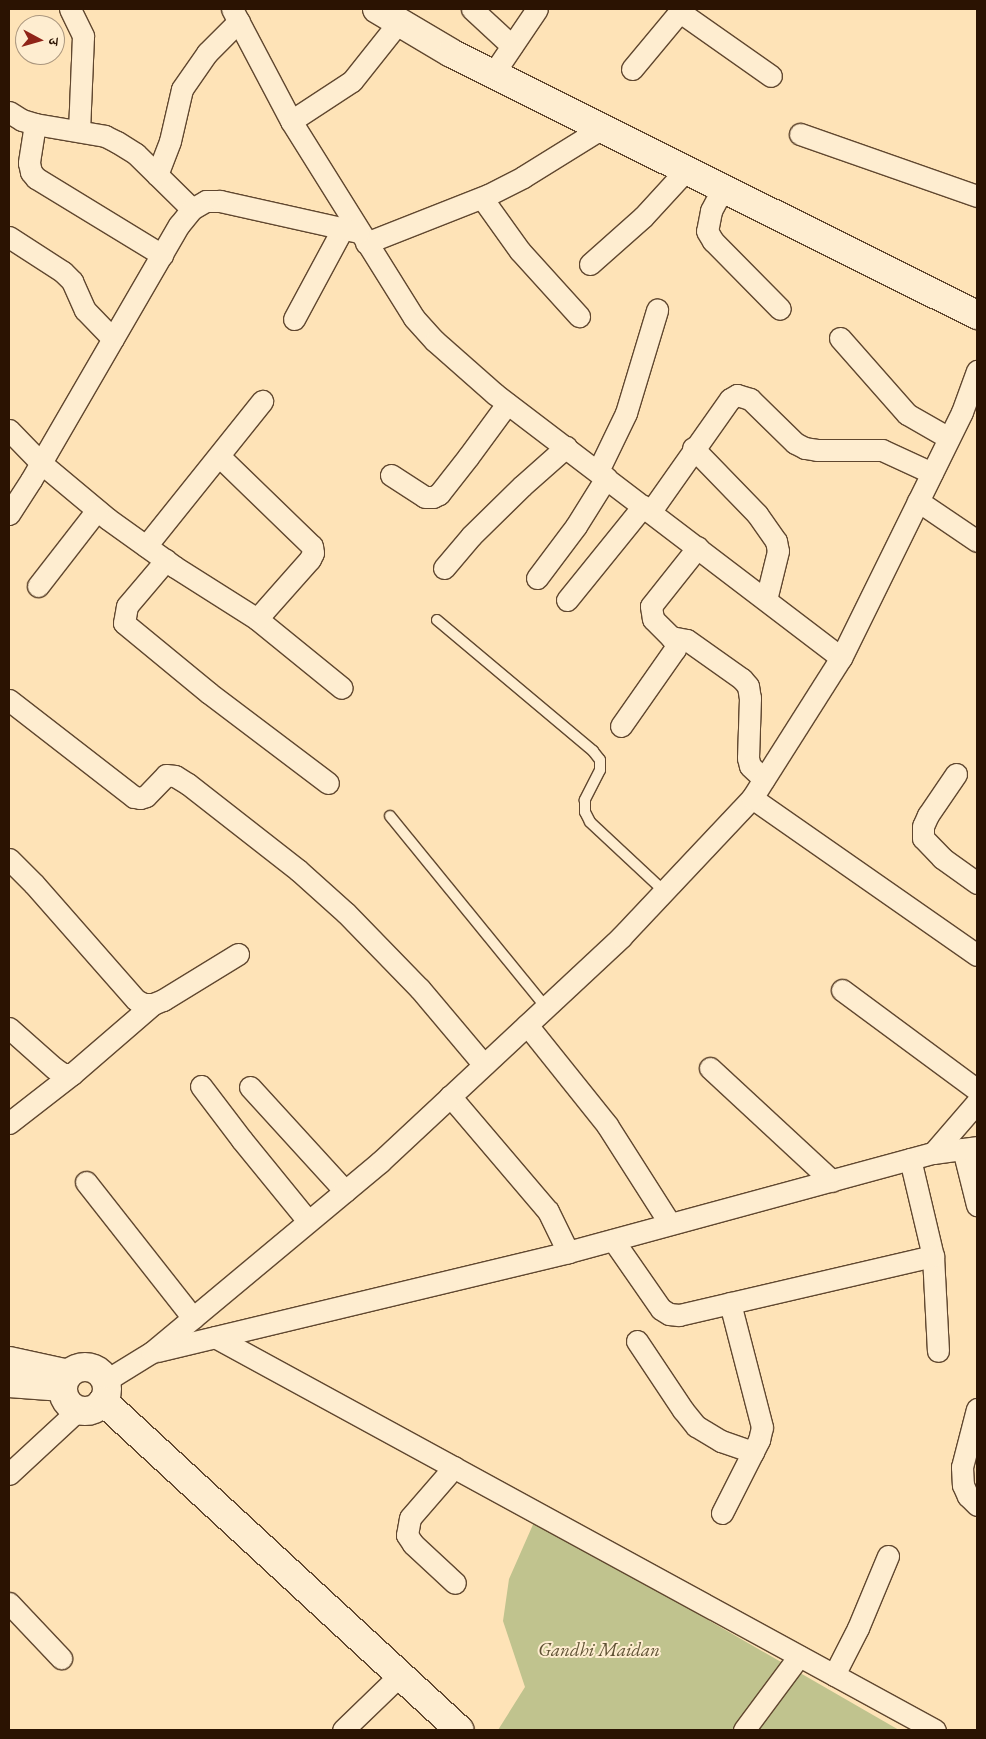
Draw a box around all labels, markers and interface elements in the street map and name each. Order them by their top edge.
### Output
north arrow [15,15,65,65]
text: उ [45,37,63,46]
park label: Gandhi Maidan [538,1639,660,1661]

